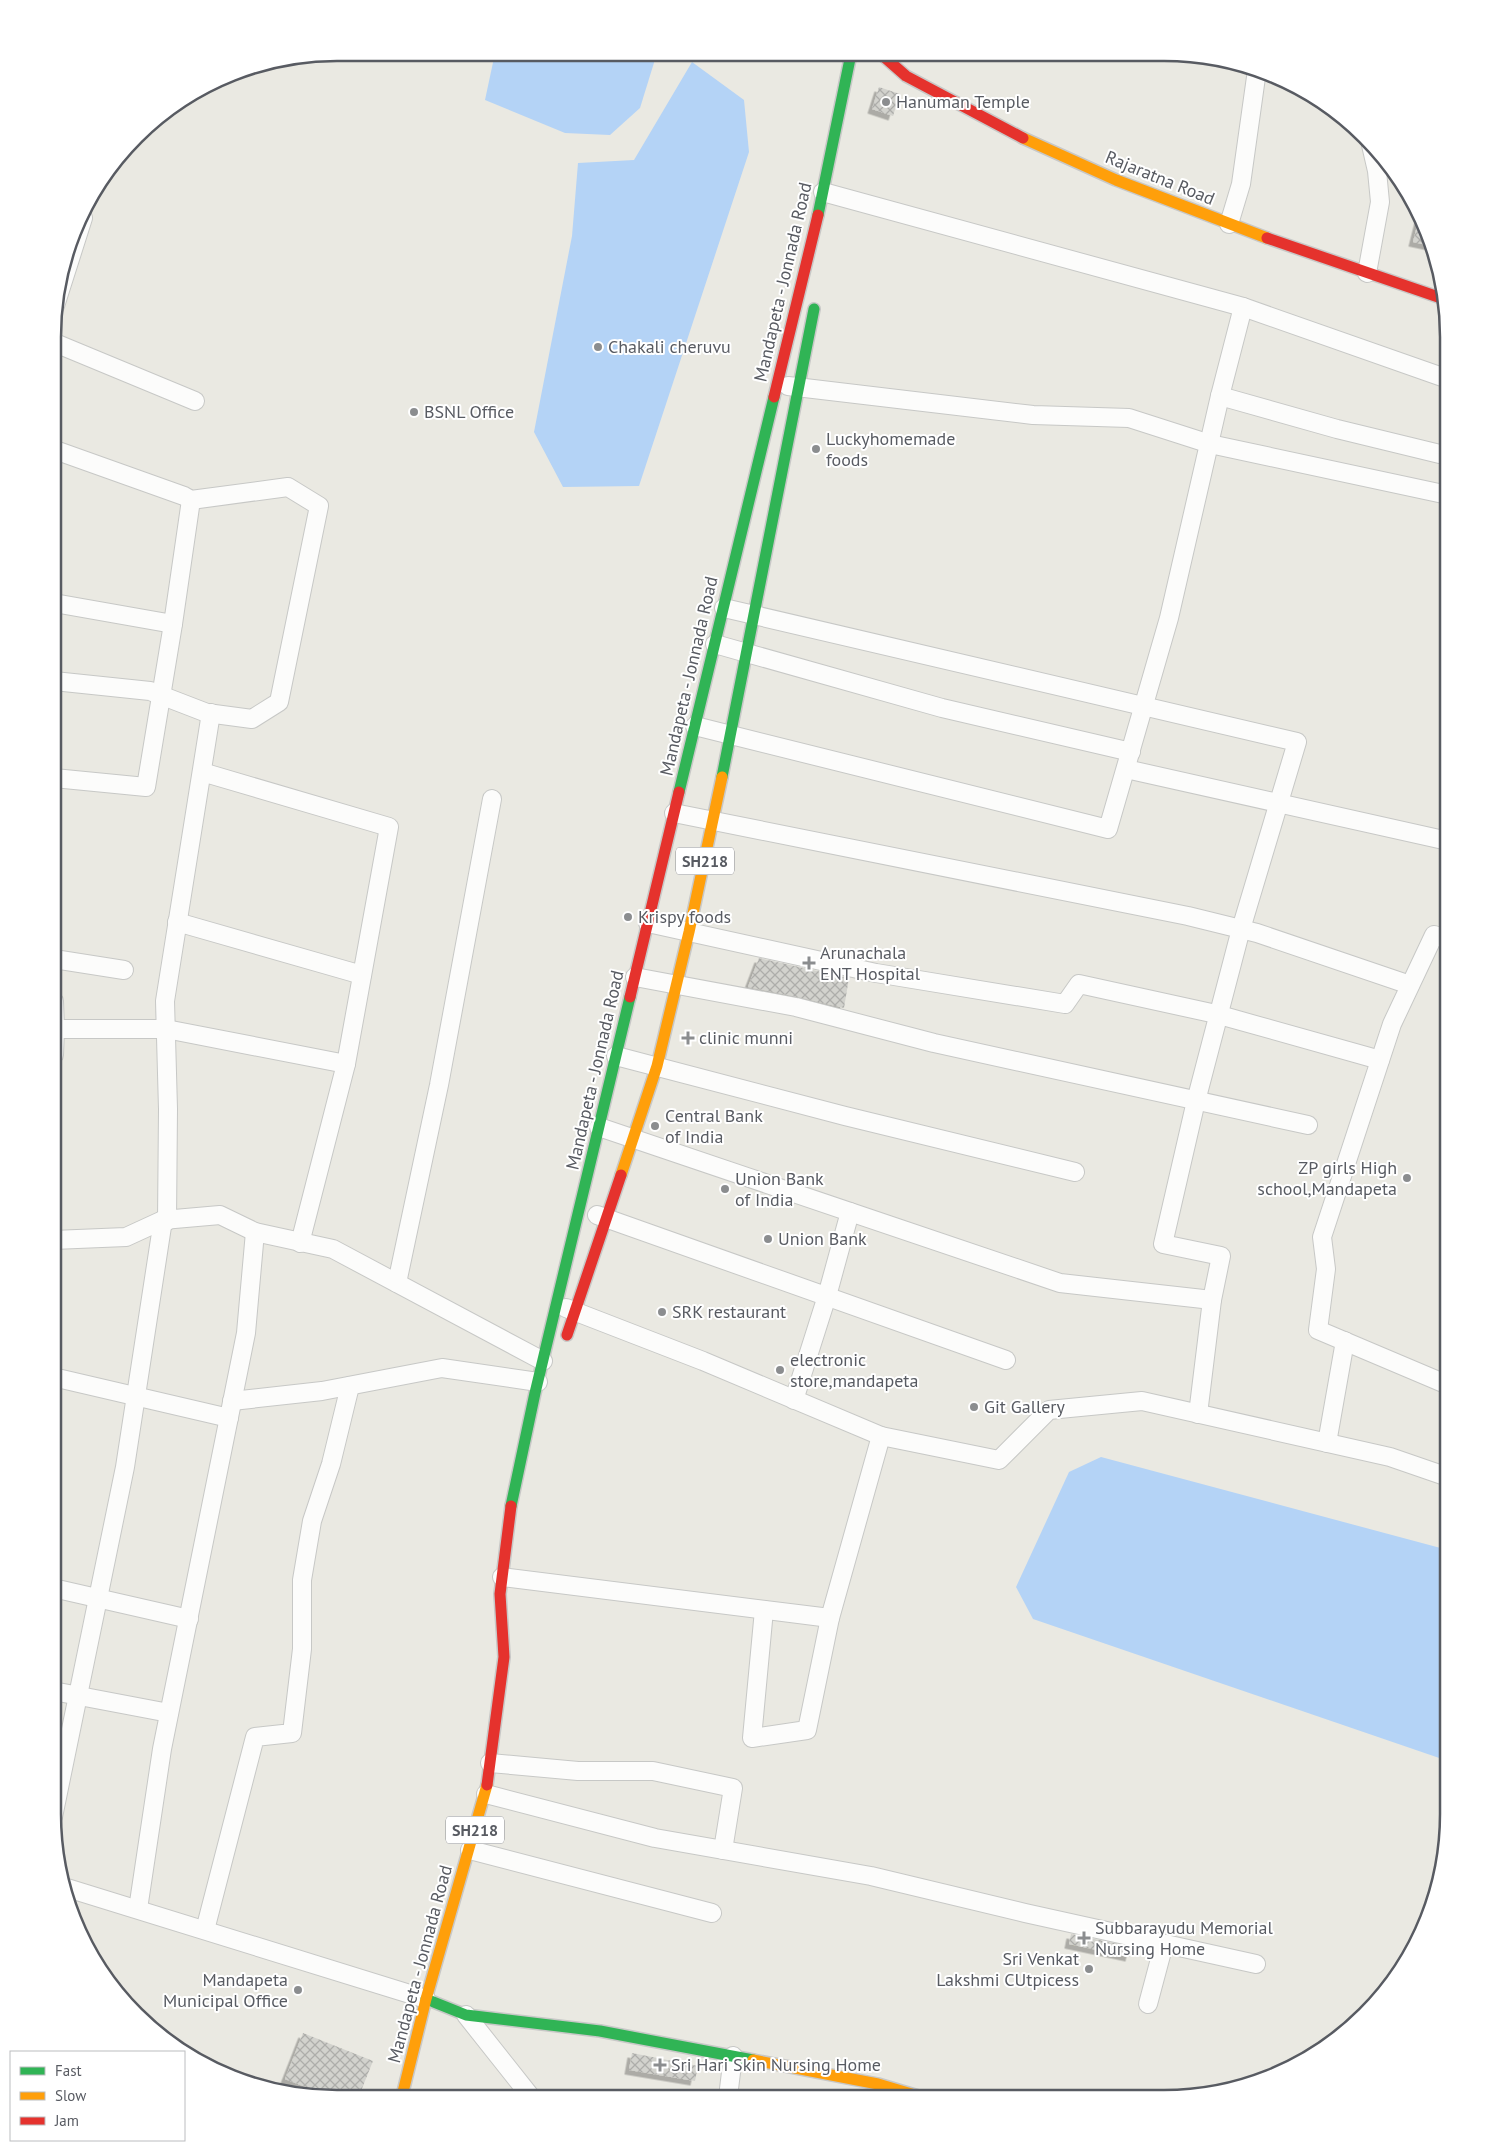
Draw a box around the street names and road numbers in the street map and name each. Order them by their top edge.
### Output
street label: Rajaratna Road [1102,145,1218,210]
street label: Mandapeta - Jonnada Road [748,180,817,384]
street label: Mandapeta - Jonnada Road [654,574,723,778]
road number: SH218 [676,848,734,874]
street label: Mandapeta - Jonnada Road [560,968,629,1172]
road number: SH218 [446,1816,504,1844]
street label: Mandapeta - Jonnada Road [382,1862,457,2065]

